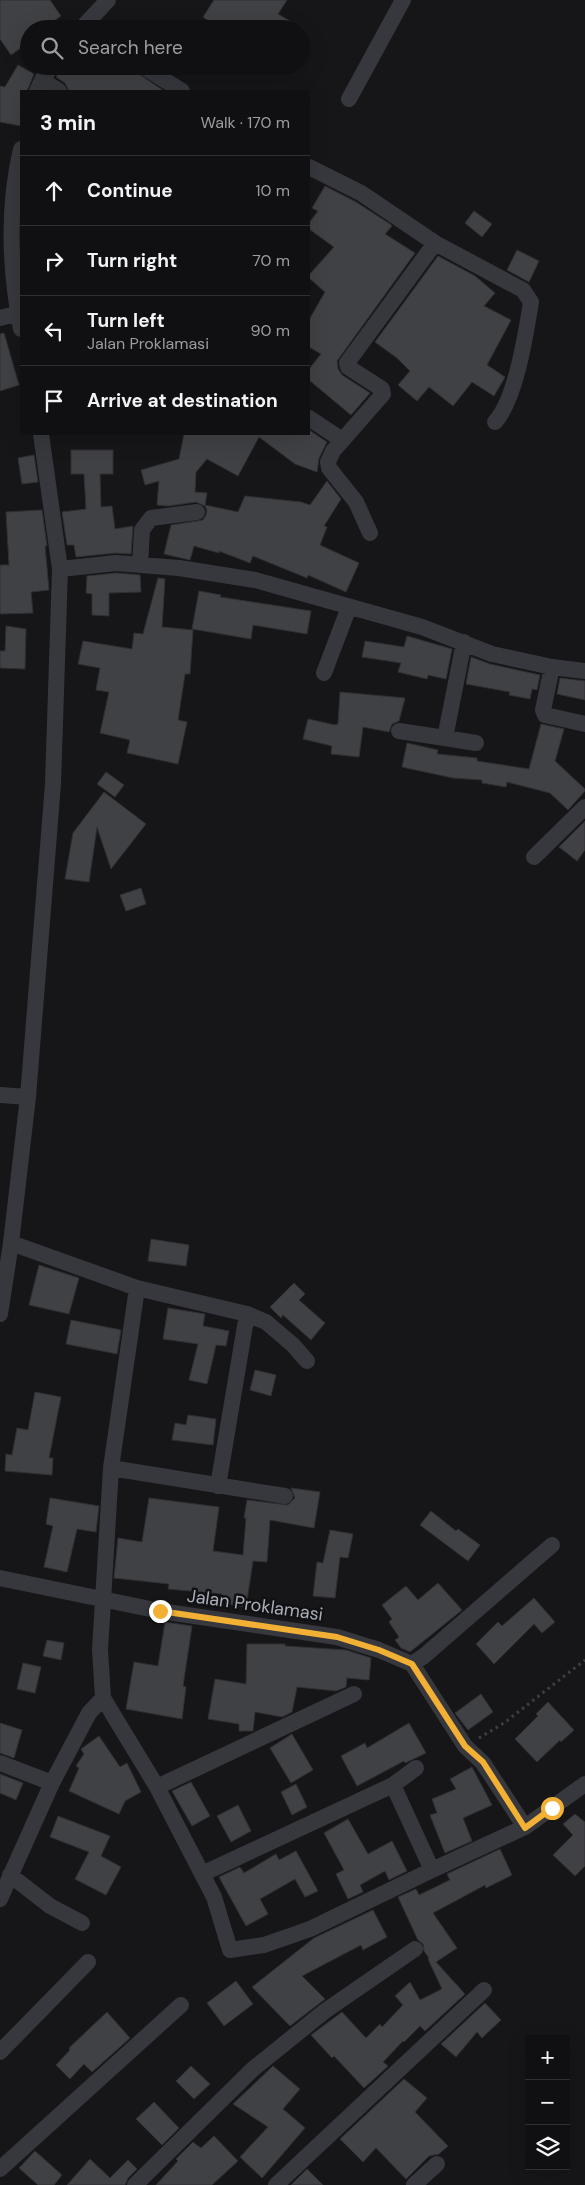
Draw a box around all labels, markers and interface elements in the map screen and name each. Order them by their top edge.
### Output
search box [20,20,310,75]
icon: search [38,34,66,62]
text: Search here [78,35,183,60]
text: 3 min [40,109,96,137]
text: Walk · 170 m [201,112,290,133]
icon: ahead [40,177,68,205]
text: Continue [87,178,173,203]
text: 10 m [256,180,290,201]
icon: right [40,247,68,275]
text: Turn right [87,248,177,273]
text: 70 m [252,250,290,271]
text: Turn left [87,308,165,333]
icon: left [40,317,68,345]
text: 90 m [250,320,290,341]
text: Jalan Proklamasi [87,333,209,354]
icon: arrive [40,387,68,415]
text: Arrive at destination [87,388,278,413]
street label: Jalan Proklamasi [185,1584,325,1626]
route end [149,1600,172,1623]
route start [541,1797,564,1820]
map controls [525,2035,570,2170]
button: + [525,2035,570,2080]
button: − [525,2080,570,2125]
button: layers [525,2125,570,2170]

